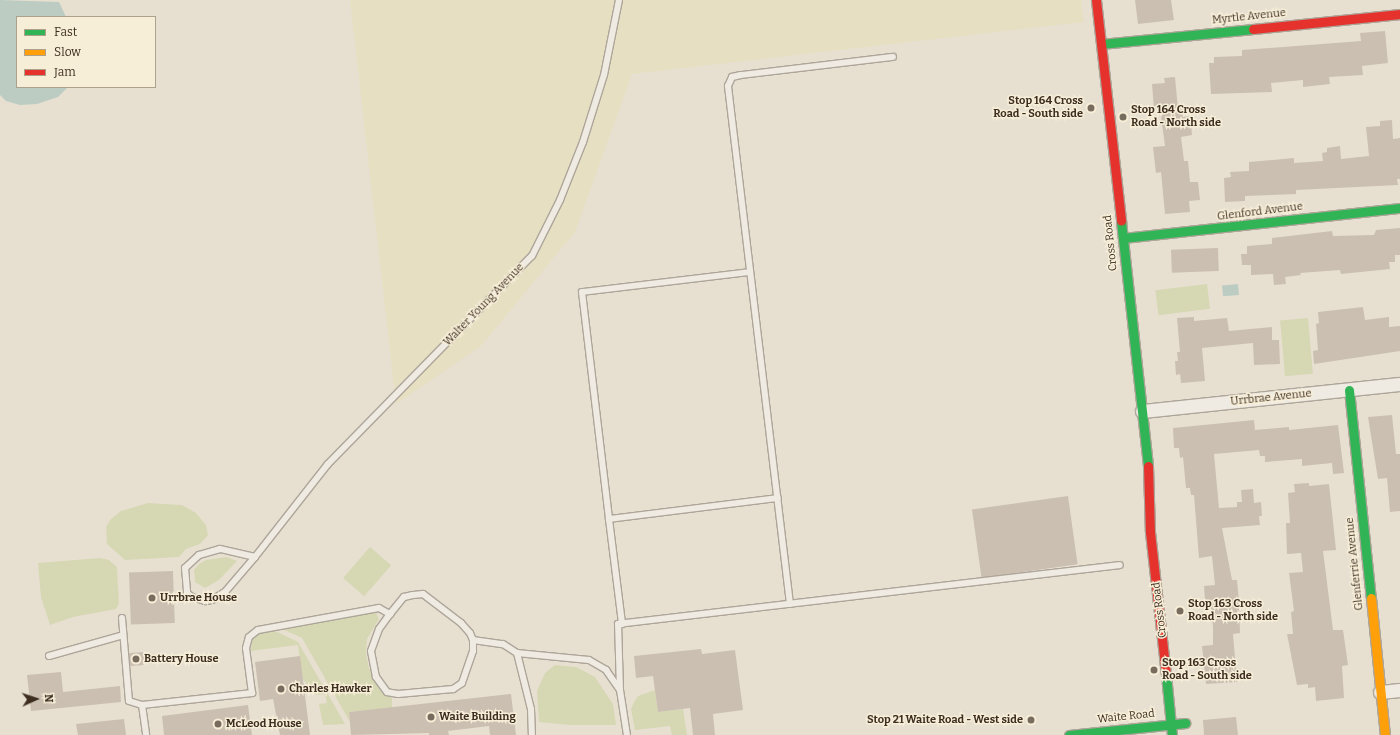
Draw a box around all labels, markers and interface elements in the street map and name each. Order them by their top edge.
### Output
street label: Myrtle Avenue [1211,7,1287,27]
legend [16,16,156,88]
text: Fast [54,25,77,39]
text: Slow [54,45,81,59]
text: Jam [54,65,76,79]
place label: Stop 164 Cross Road - South side [993,95,1083,121]
marker: Stop 164 Cross Road - South side [1086,103,1096,113]
place label: Stop 164 Cross Road - North side [1131,104,1221,130]
marker: Stop 164 Cross Road - North side [1118,112,1128,122]
street label: Glenford Avenue [1216,200,1304,224]
street label: Cross Road [1101,214,1121,272]
street label: Walter Young Avenue [441,261,527,349]
street label: Urrbrae Avenue [1230,387,1312,409]
street label: Glenferrie Avenue [1344,517,1366,611]
street label: Cross Road [1150,581,1170,639]
place label: Urrbrae House [160,591,237,605]
marker: Urrbrae House [147,593,157,603]
place label: Stop 163 Cross Road - North side [1188,598,1278,624]
marker: Stop 163 Cross Road - North side [1175,606,1185,616]
place label: Battery House [144,652,218,666]
marker: Battery House [131,654,141,664]
place label: Stop 163 Cross Road - South side [1162,657,1252,683]
marker: Stop 163 Cross Road - South side [1149,665,1159,675]
north arrow [16,679,56,719]
place label: Charles Hawker [289,682,372,696]
marker: Charles Hawker [276,684,286,694]
text: N [42,694,55,703]
street label: Waite Road [1097,707,1155,727]
place label: Waite Building [439,710,516,724]
marker: Waite Building [426,712,436,722]
place label: Stop 21 Waite Road - West side [867,713,1023,727]
marker: Stop 21 Waite Road - West side [1026,715,1036,725]
place label: McLeod House [226,717,302,731]
marker: McLeod House [213,719,223,729]

